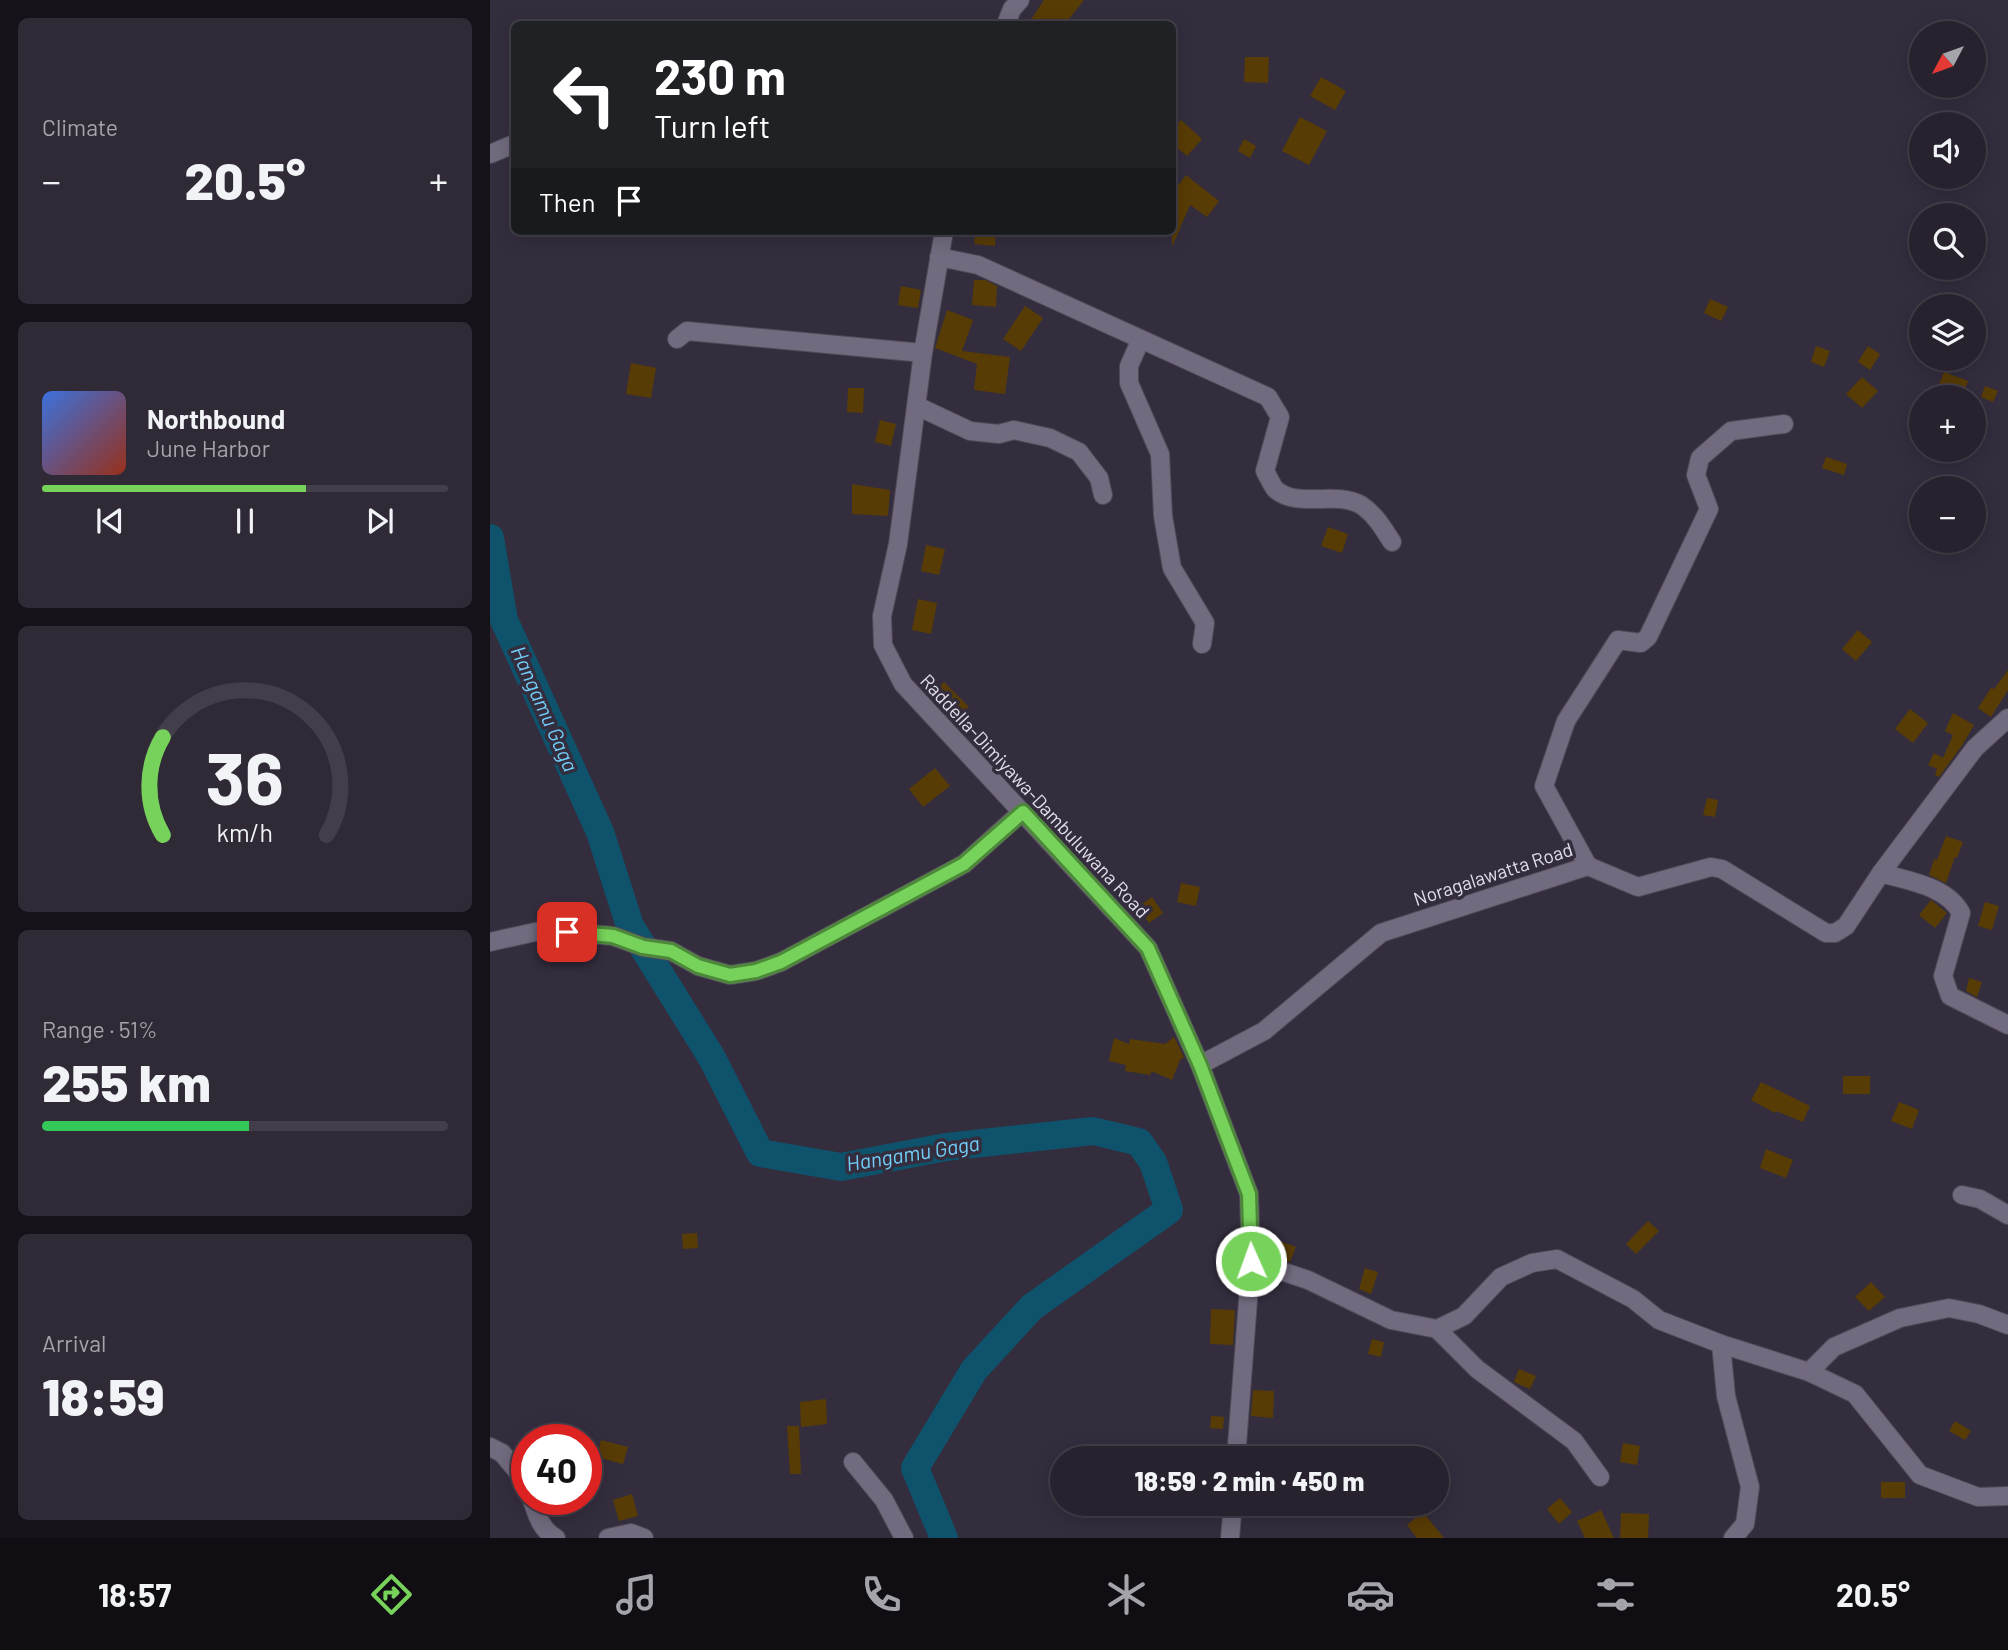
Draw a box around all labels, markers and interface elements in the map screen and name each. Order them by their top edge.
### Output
north arrow [1909,21,1986,98]
map controls [1909,21,1986,553]
text: 230 m [654,46,786,105]
icon: left [539,49,630,140]
text: Turn left [654,106,771,144]
button: sound [1909,112,1986,189]
text: Climate [42,113,118,141]
text: 20.5° [184,148,306,210]
text: − [42,157,61,203]
text: + [429,157,448,203]
icon: arrive [610,182,648,220]
text: Then [539,186,596,217]
button: search [1909,203,1986,280]
button: layers [1909,294,1986,371]
button: + [1909,385,1986,462]
text: Northbound [147,403,285,434]
text: June Harbor [147,434,270,462]
button: − [1909,476,1986,553]
icon: previous [91,502,129,540]
icon: pause [226,502,264,540]
icon: next [361,502,399,540]
water label: Hangamu Gaga [507,642,584,775]
street label: Raddella-Dimiyawa-Dambuluwana Road [916,669,1155,922]
text: 36 [206,732,284,820]
text: km/h [217,817,273,847]
street label: Noragalawatta Road [1410,837,1575,910]
pin [537,902,597,962]
icon: arrive [548,913,586,951]
text: Range · 51% [42,1015,158,1043]
text: 255 km [42,1050,211,1112]
water label: Hangamu Gaga [844,1130,981,1175]
position arrow [1214,1224,1288,1298]
text: Arrival [42,1329,106,1357]
text: 18:59 [42,1364,165,1426]
speed limit sign: 40 [511,1424,602,1515]
text: 18:59 · 2 min · 450 m [1135,1465,1364,1496]
icon: directions [367,1570,416,1619]
icon: music [612,1570,661,1619]
icon: phone [857,1570,906,1619]
icon: climate [1102,1570,1151,1619]
icon: car [1346,1570,1395,1619]
icon: filters [1591,1570,1640,1619]
text: 18:57 [98,1575,171,1613]
text: 20.5° [1836,1575,1910,1613]

